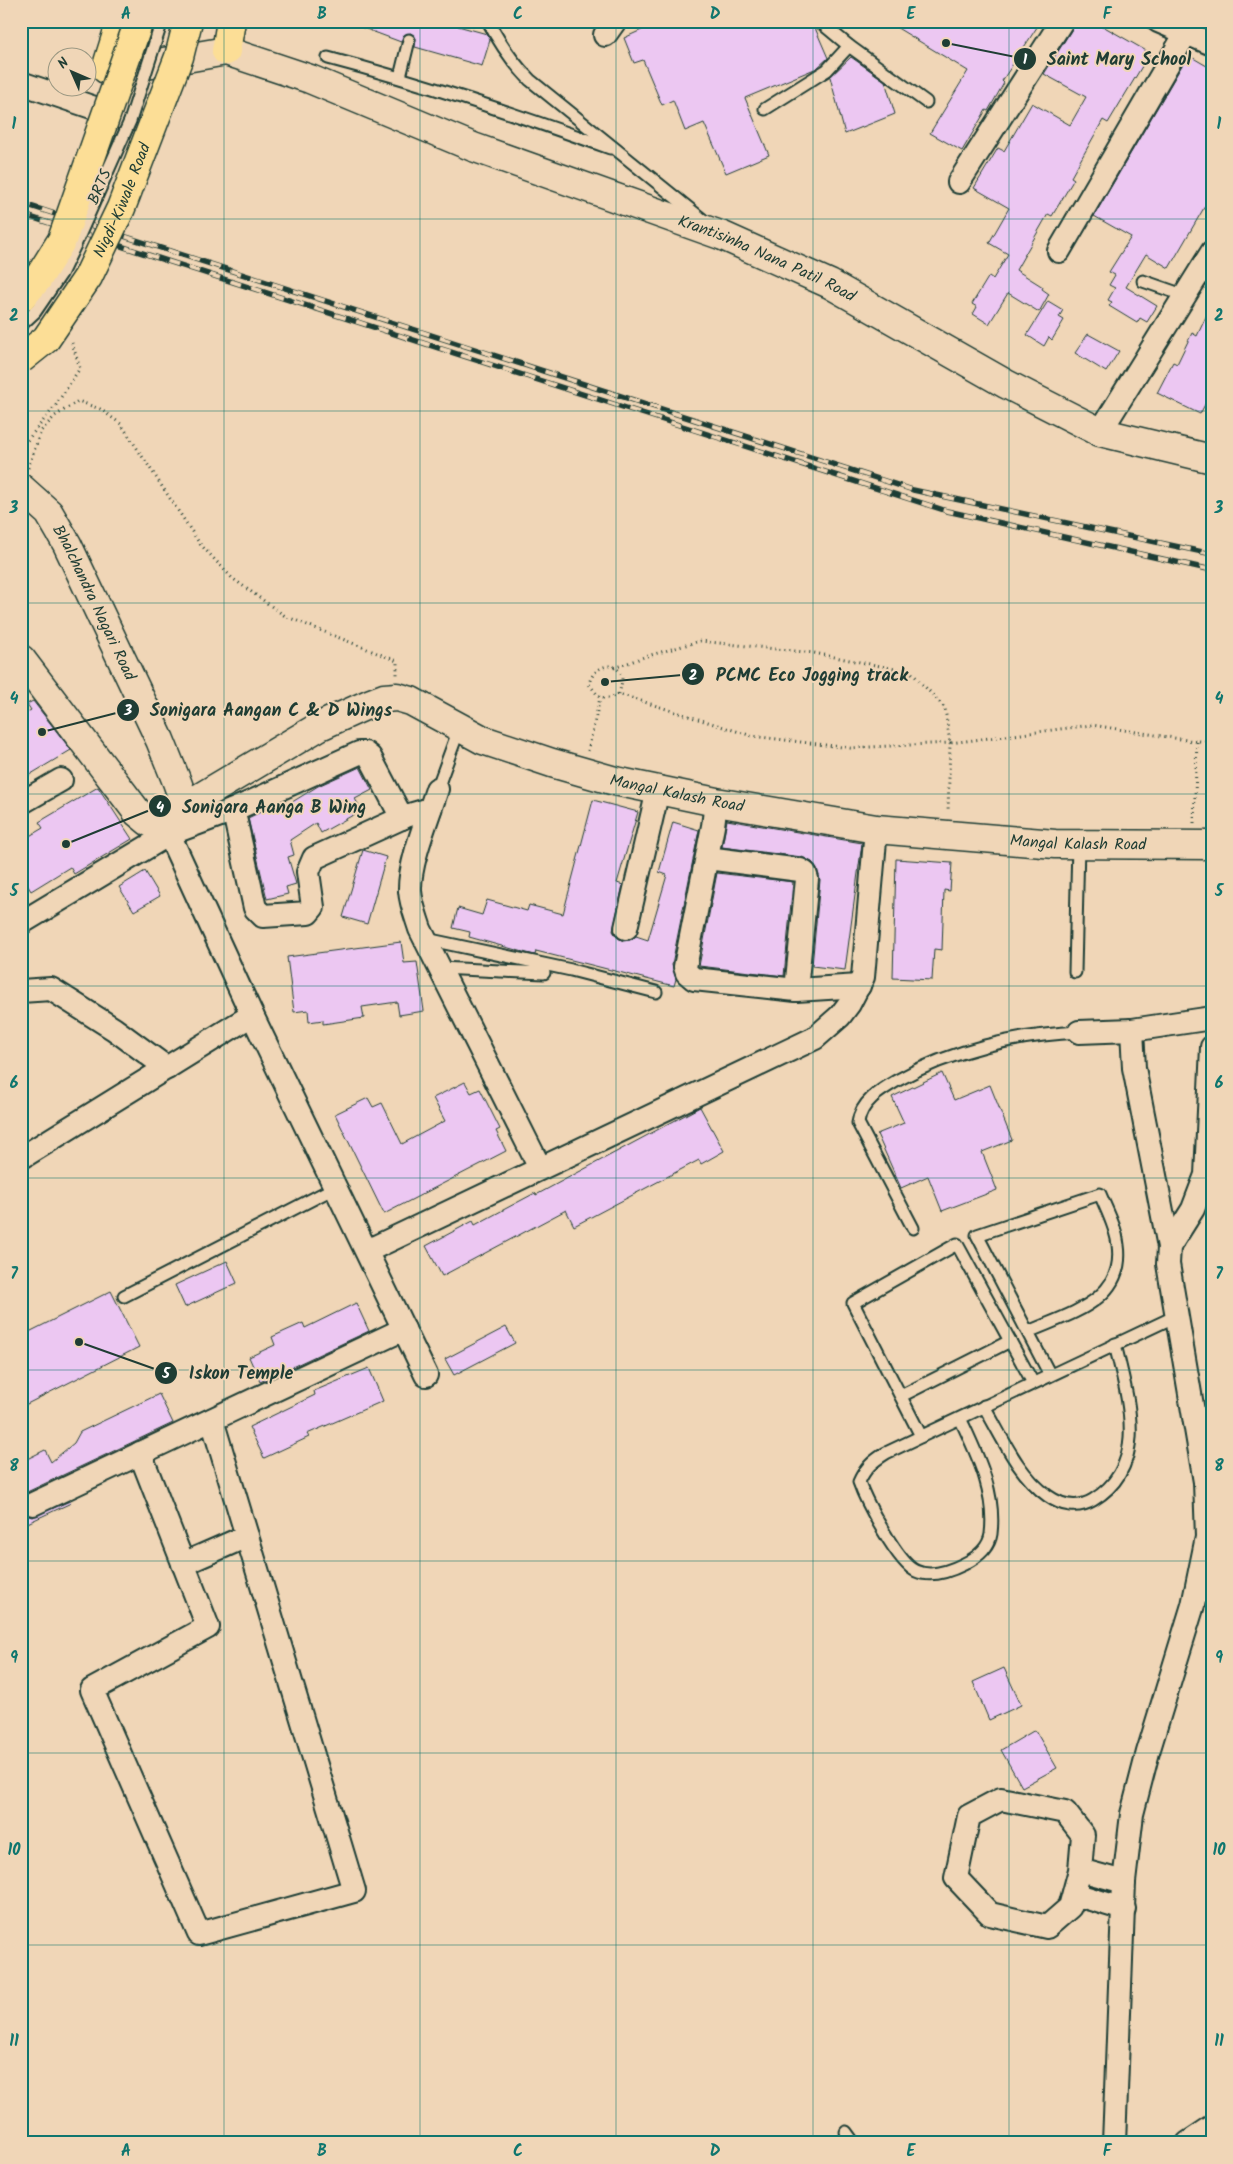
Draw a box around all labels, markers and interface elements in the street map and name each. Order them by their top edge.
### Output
text: A [121,2,131,27]
text: B [317,2,327,27]
text: C [513,2,523,27]
text: D [710,2,721,27]
text: E [907,2,917,27]
text: F [1103,2,1113,27]
callout: Saint Mary School [1012,42,1202,75]
text: Saint Mary School [1047,46,1191,75]
north arrow [48,48,98,98]
text: 1 [1023,48,1028,72]
text: N [53,52,75,74]
text: 1 [12,112,17,137]
text: 1 [1217,112,1222,137]
street label: Nigdi-Kiwale Road [87,138,158,262]
street label: BRTS [81,165,119,209]
street label: Krantisinha Nana Patil Road [675,208,861,309]
text: 2 [9,304,19,329]
text: 2 [1214,304,1224,329]
text: 3 [9,496,19,521]
text: 3 [1214,496,1224,521]
street label: Bhalchandra Nagari Road [46,520,143,686]
callout: PCMC Eco Jogging track [680,658,918,691]
text: PCMC Eco Jogging track [716,662,909,691]
text: 2 [689,664,698,688]
text: 4 [10,687,19,712]
text: 4 [1215,687,1224,712]
callout: Sonigara Aangan C & D Wings [115,693,402,726]
text: Sonigara Aangan C & D Wings [150,697,393,726]
text: 3 [123,699,132,723]
street label: Mangal Kalash Road [607,768,747,819]
callout: Sonigara Aanga B Wing [147,790,377,823]
text: Sonigara Aanga B Wing [182,794,366,823]
text: 4 [156,796,164,820]
street label: Mangal Kalash Road [1009,828,1147,857]
text: 5 [9,879,20,904]
text: 5 [1214,879,1225,904]
text: 6 [10,1071,19,1096]
text: 6 [1215,1071,1224,1096]
text: 7 [10,1262,18,1287]
text: 7 [1215,1262,1223,1287]
callout: Iskon Temple [154,1356,303,1389]
text: Iskon Temple [189,1360,293,1389]
text: 5 [161,1362,171,1386]
text: 8 [9,1454,19,1479]
text: 8 [1214,1454,1224,1479]
text: 9 [10,1646,18,1671]
text: 9 [1215,1646,1223,1671]
text: 10 [7,1838,21,1863]
text: 10 [1212,1838,1226,1863]
text: 11 [9,2029,19,2054]
text: 11 [1214,2029,1224,2054]
text: A [121,2139,131,2164]
text: B [317,2139,327,2164]
text: C [513,2139,523,2164]
text: D [710,2139,721,2164]
text: E [907,2139,917,2164]
text: F [1103,2139,1113,2164]

